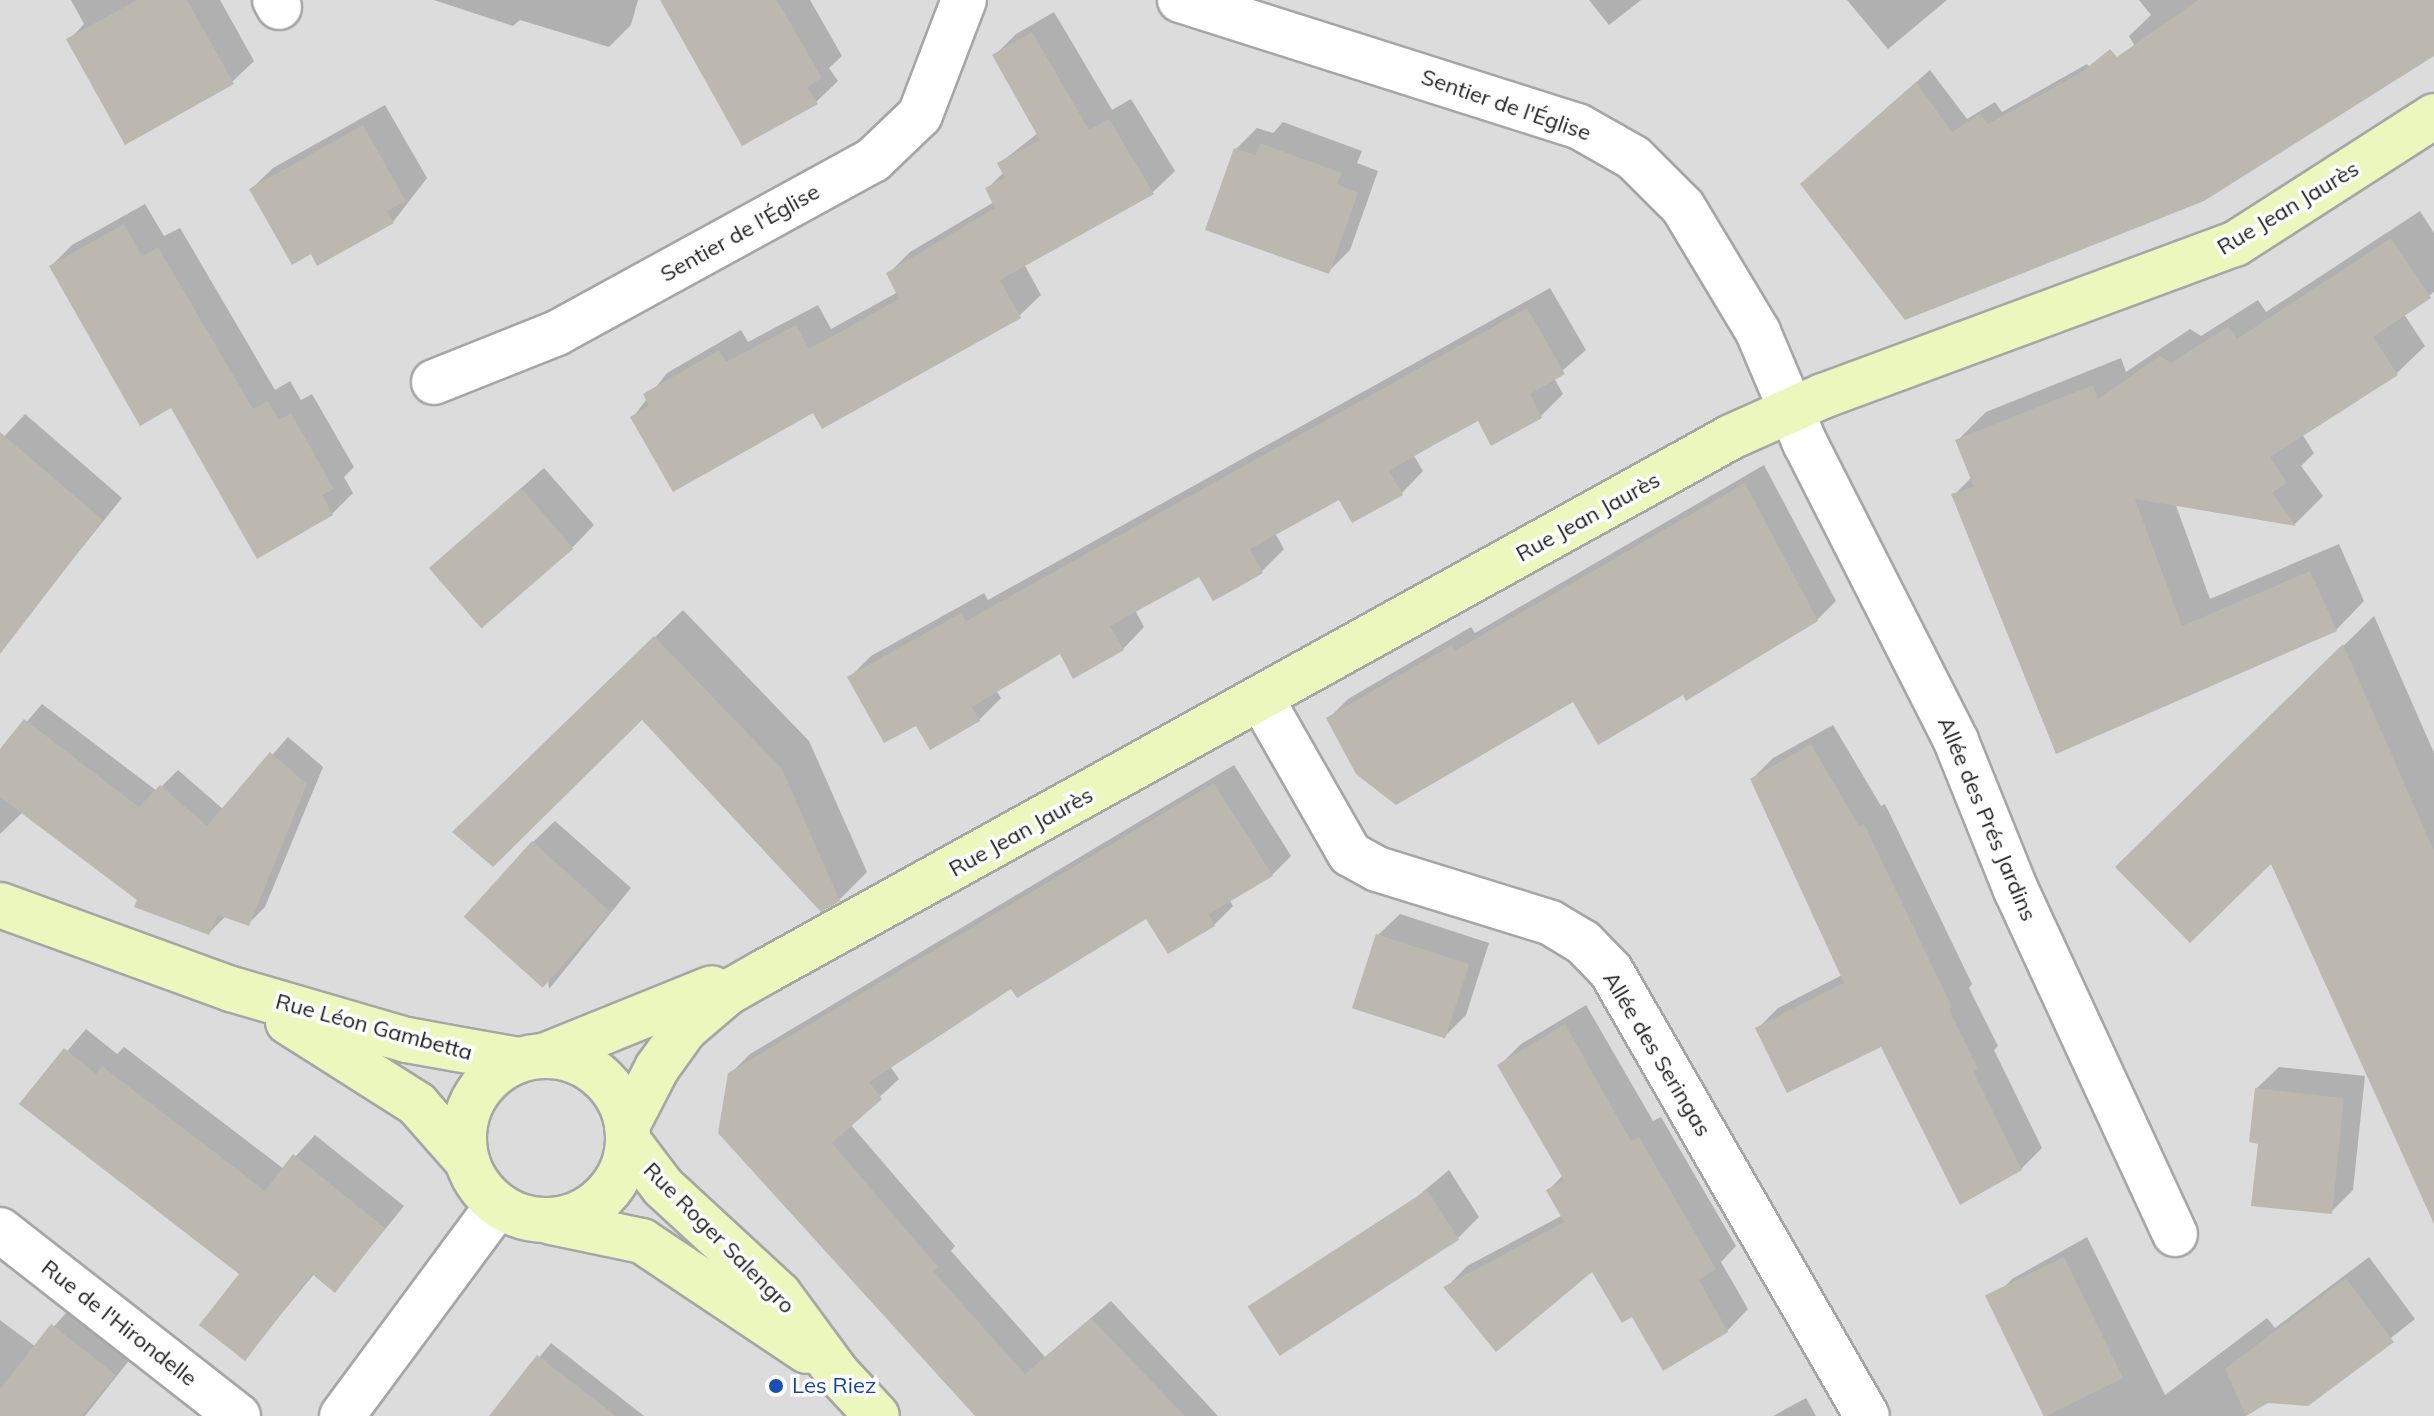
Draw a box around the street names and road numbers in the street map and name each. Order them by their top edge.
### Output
street label: Sentier de l'Église [1418,64,1594,146]
street label: Rue Jean Jaurès [2212,155,2364,261]
street label: Sentier de l'Église [656,178,824,288]
street label: Rue Jean Jaurès [1511,467,1665,567]
street label: Allée des Prés Jardins [1932,713,2042,925]
street label: Rue Jean Jaurès [944,782,1098,882]
street label: Allée des Seringas [1597,967,1717,1141]
street label: Rue Léon Gambetta [273,988,475,1066]
street label: Rue Roger Salengro [638,1157,800,1319]
street label: Rue de l'Hirondelle [36,1254,202,1392]

